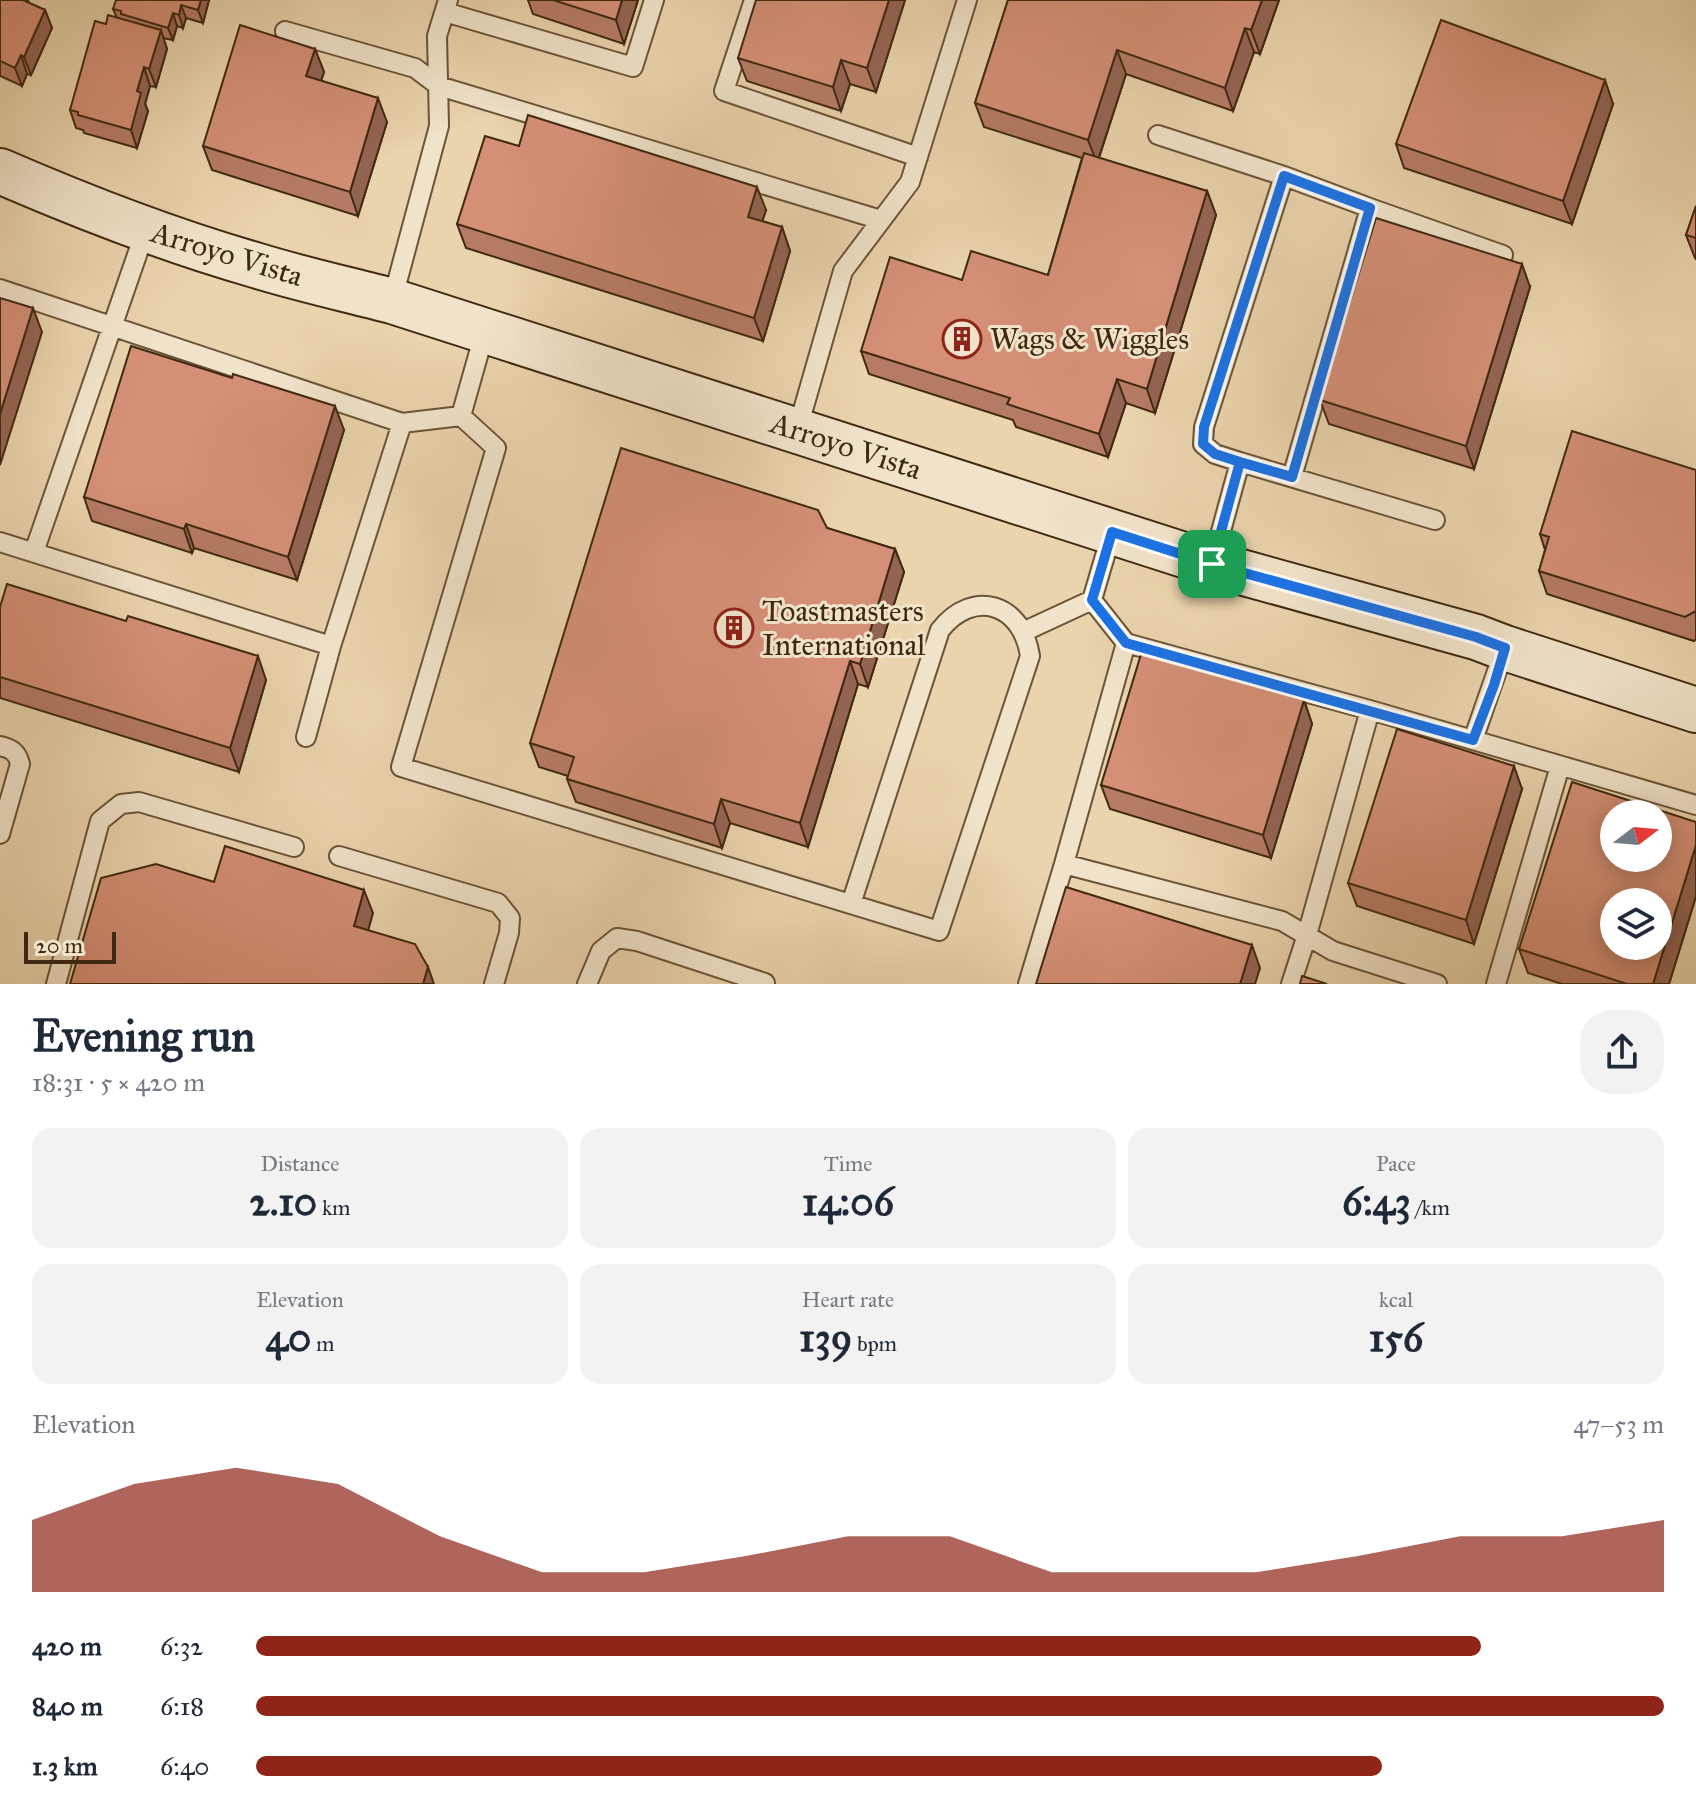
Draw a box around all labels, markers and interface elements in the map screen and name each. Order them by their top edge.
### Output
street label: Arroyo Vista [145,213,307,294]
building icon: Wags & Wiggles [941,318,983,360]
place label: Wags & Wiggles [990,321,1189,357]
street label: Arroyo Vista [764,404,926,487]
pin [1178,530,1246,598]
icon: arrive [1190,542,1234,586]
place label: Toastmasters International [762,593,926,663]
building icon: Toastmasters International [713,607,755,649]
north arrow [1600,800,1672,872]
map controls [1600,800,1672,960]
button: layers [1600,888,1672,960]
scale bar [24,928,116,964]
text: 20 m [36,932,83,959]
text: Evening run [32,1009,255,1063]
button: share [1580,1010,1664,1094]
text: 18:31 · 5 × 420 m [32,1066,205,1098]
text: Distance [261,1150,339,1177]
text: Time [824,1150,872,1177]
text: Pace [1376,1150,1416,1177]
text: 2.10 [249,1177,317,1226]
text: 14:06 [802,1177,894,1226]
text: 6:43 [1342,1177,1411,1226]
text: km [317,1194,351,1221]
text: /km [1411,1194,1450,1221]
text: Elevation [256,1286,344,1313]
text: Heart rate [802,1286,894,1313]
text: kcal [1379,1286,1413,1313]
text: 40 [266,1313,311,1362]
text: 139 [799,1313,852,1362]
text: 156 [1369,1313,1423,1362]
text: m [311,1330,334,1357]
text: bpm [852,1330,897,1357]
text: Elevation [32,1408,135,1440]
text: 47–53 m [1573,1408,1664,1440]
text: 420 m [32,1630,102,1662]
text: 6:32 [160,1630,203,1662]
text: 840 m [32,1690,103,1722]
text: 6:18 [160,1690,204,1722]
text: 1.3 km [32,1750,98,1782]
text: 6:40 [160,1750,210,1782]

